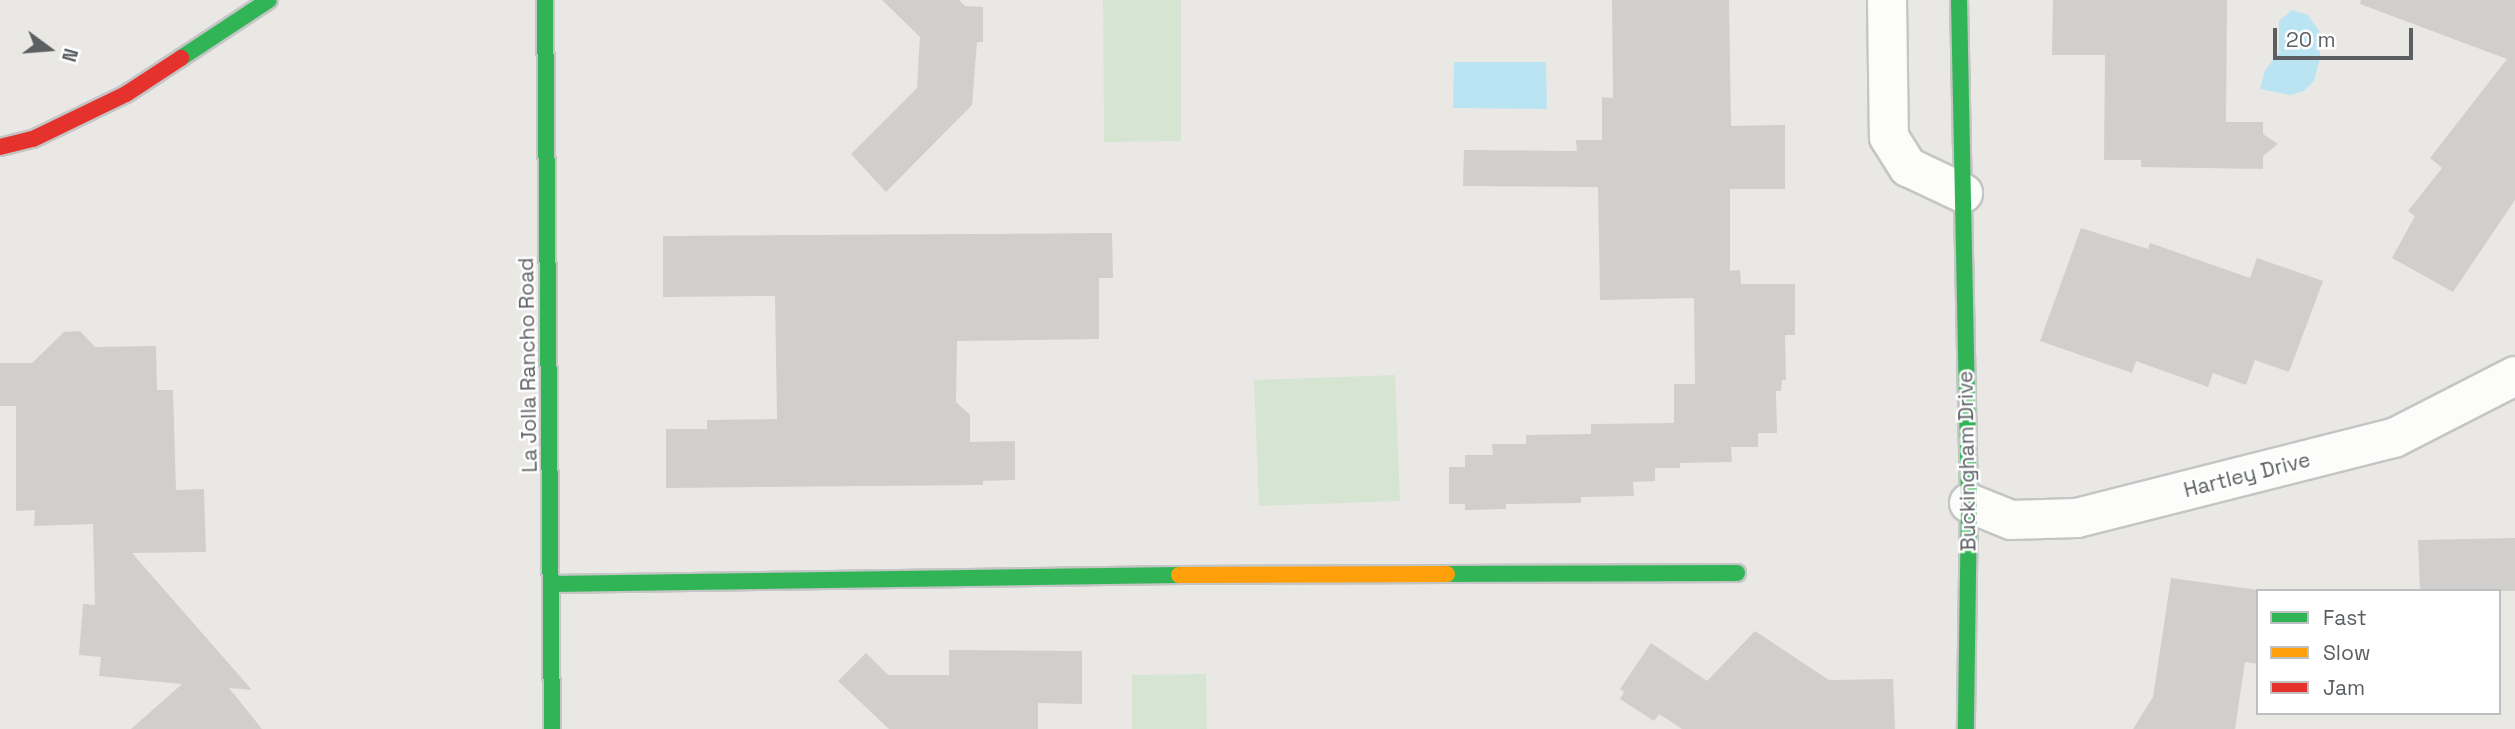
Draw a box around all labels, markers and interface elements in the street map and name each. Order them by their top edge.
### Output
north arrow [14,14,84,84]
scale bar [2277,14,2417,58]
text: 20 m [2286,26,2336,53]
text: N [56,45,83,64]
street label: La Jolla Rancho Road [514,257,542,473]
street label: Buckingham Drive [1953,370,1981,552]
street label: Hartley Drive [2181,447,2313,503]
legend [2256,589,2501,715]
text: Fast [2323,604,2367,631]
text: Slow [2323,639,2371,666]
text: Jam [2323,674,2365,701]

